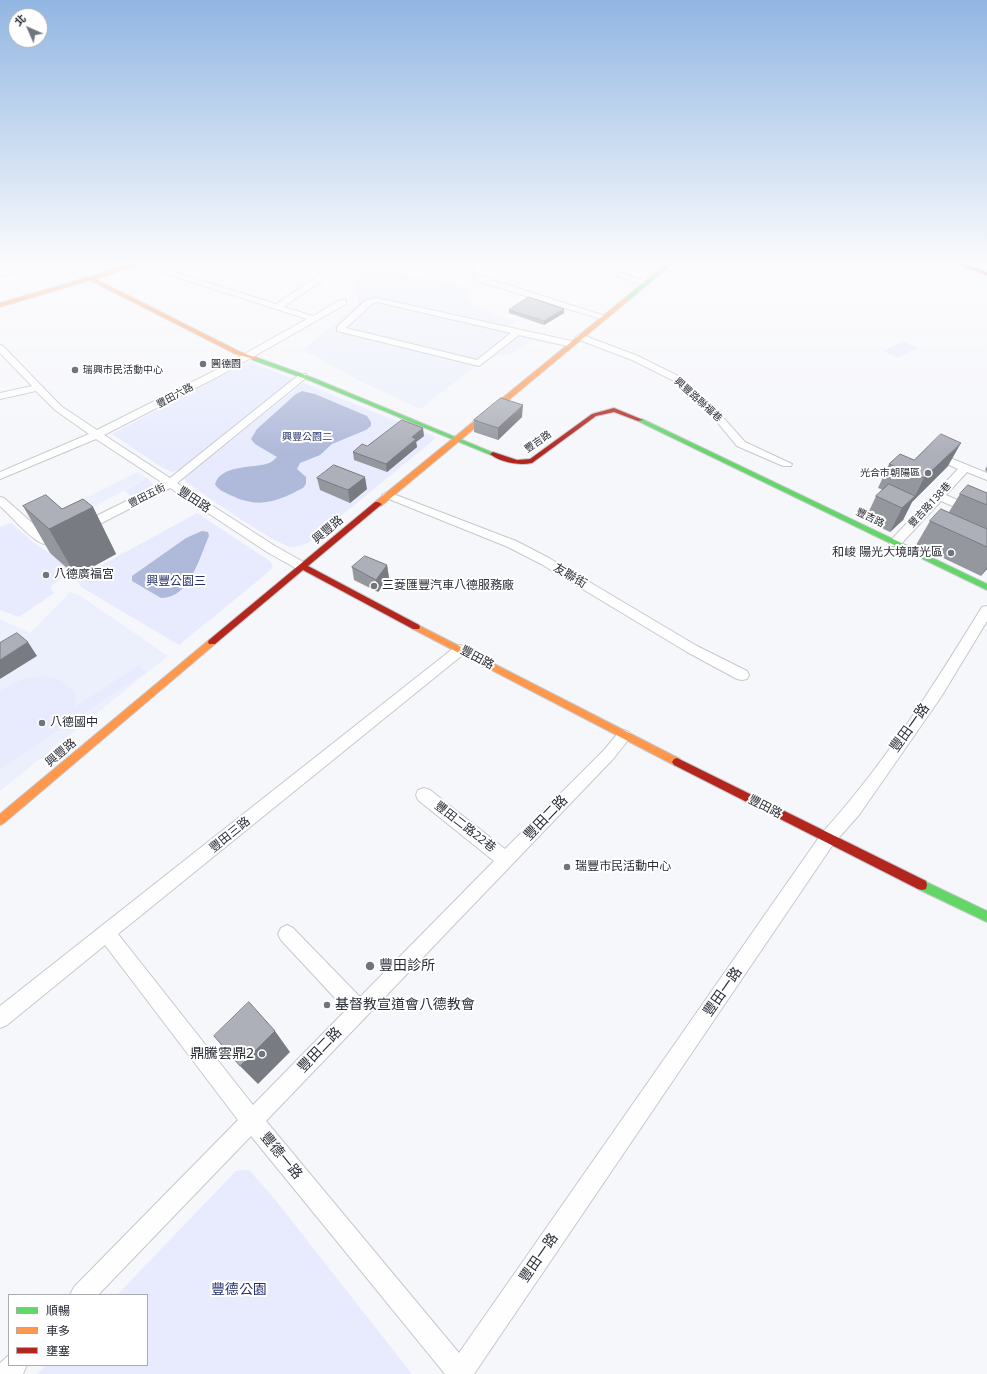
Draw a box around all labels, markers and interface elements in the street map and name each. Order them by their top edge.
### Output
north arrow [8,8,48,48]
text: 北 [11,11,29,29]
place label: 圓德園 [211,358,241,370]
marker: 圓德園 [198,359,208,369]
place label: 瑞興市民活動中心 [83,364,163,376]
marker: 瑞興市民活動中心 [70,365,80,375]
street label: 興豐路聯福巷 [672,375,724,425]
street label: 豐田六路 [155,381,195,411]
street label: 豐吉路 [522,429,554,455]
park label: 興豐公園二 [282,431,332,443]
place label: 光合市朝陽區 [860,467,920,479]
marker: 光合市朝陽區 [923,468,933,478]
street label: 豐吉路138巷 [906,480,954,530]
street label: 豐田五街 [126,482,168,510]
street label: 豐田路 [175,484,213,516]
street label: 豐吉路 [854,506,886,530]
street label: 興豐路 [310,513,346,547]
place label: 和峻 陽光大境晴光區 [832,546,943,560]
marker: 和峻 陽光大境晴光區 [946,548,956,558]
street label: 友聯街 [551,561,589,591]
place label: 八德廣福宮 [54,568,114,582]
marker: 八德廣福宮 [41,570,51,580]
park label: 興豐公園三 [146,575,206,589]
place label: 三菱匯豐汽車八德服務廠 [382,579,514,593]
marker: 三菱匯豐汽車八德服務廠 [369,581,379,591]
street label: 豐田路 [458,643,496,673]
street label: 豐田一路 [887,700,933,756]
place label: 八德國中 [50,716,98,730]
marker: 八德國中 [37,718,47,728]
street label: 興豐路 [43,736,79,770]
street label: 豐田二路 [521,792,571,844]
street label: 豐田路 [746,792,784,822]
street label: 豐田二路22巷 [432,799,498,855]
street label: 豐田三路 [207,814,253,856]
place label: 瑞豐市民活動中心 [575,860,671,874]
marker: 瑞豐市民活動中心 [562,862,572,872]
place label: 豐田診所 [379,958,435,974]
marker: 豐田診所 [364,960,376,972]
street label: 豐田一路 [700,964,746,1020]
place label: 基督教宣道會八德教會 [335,997,475,1013]
marker: 基督教宣道會八德教會 [322,1000,332,1010]
street label: 豐田二路 [295,1024,345,1076]
place label: 鼎騰雲鼎2 [190,1046,254,1062]
marker: 鼎騰雲鼎2 [257,1049,267,1059]
street label: 豐德一路 [257,1129,305,1183]
street label: 豐田一路 [516,1230,562,1286]
park label: 豐德公園 [211,1282,267,1298]
legend [8,1294,148,1366]
text: 順暢 [46,1302,70,1319]
text: 車多 [46,1322,70,1339]
text: 壅塞 [46,1342,70,1359]

